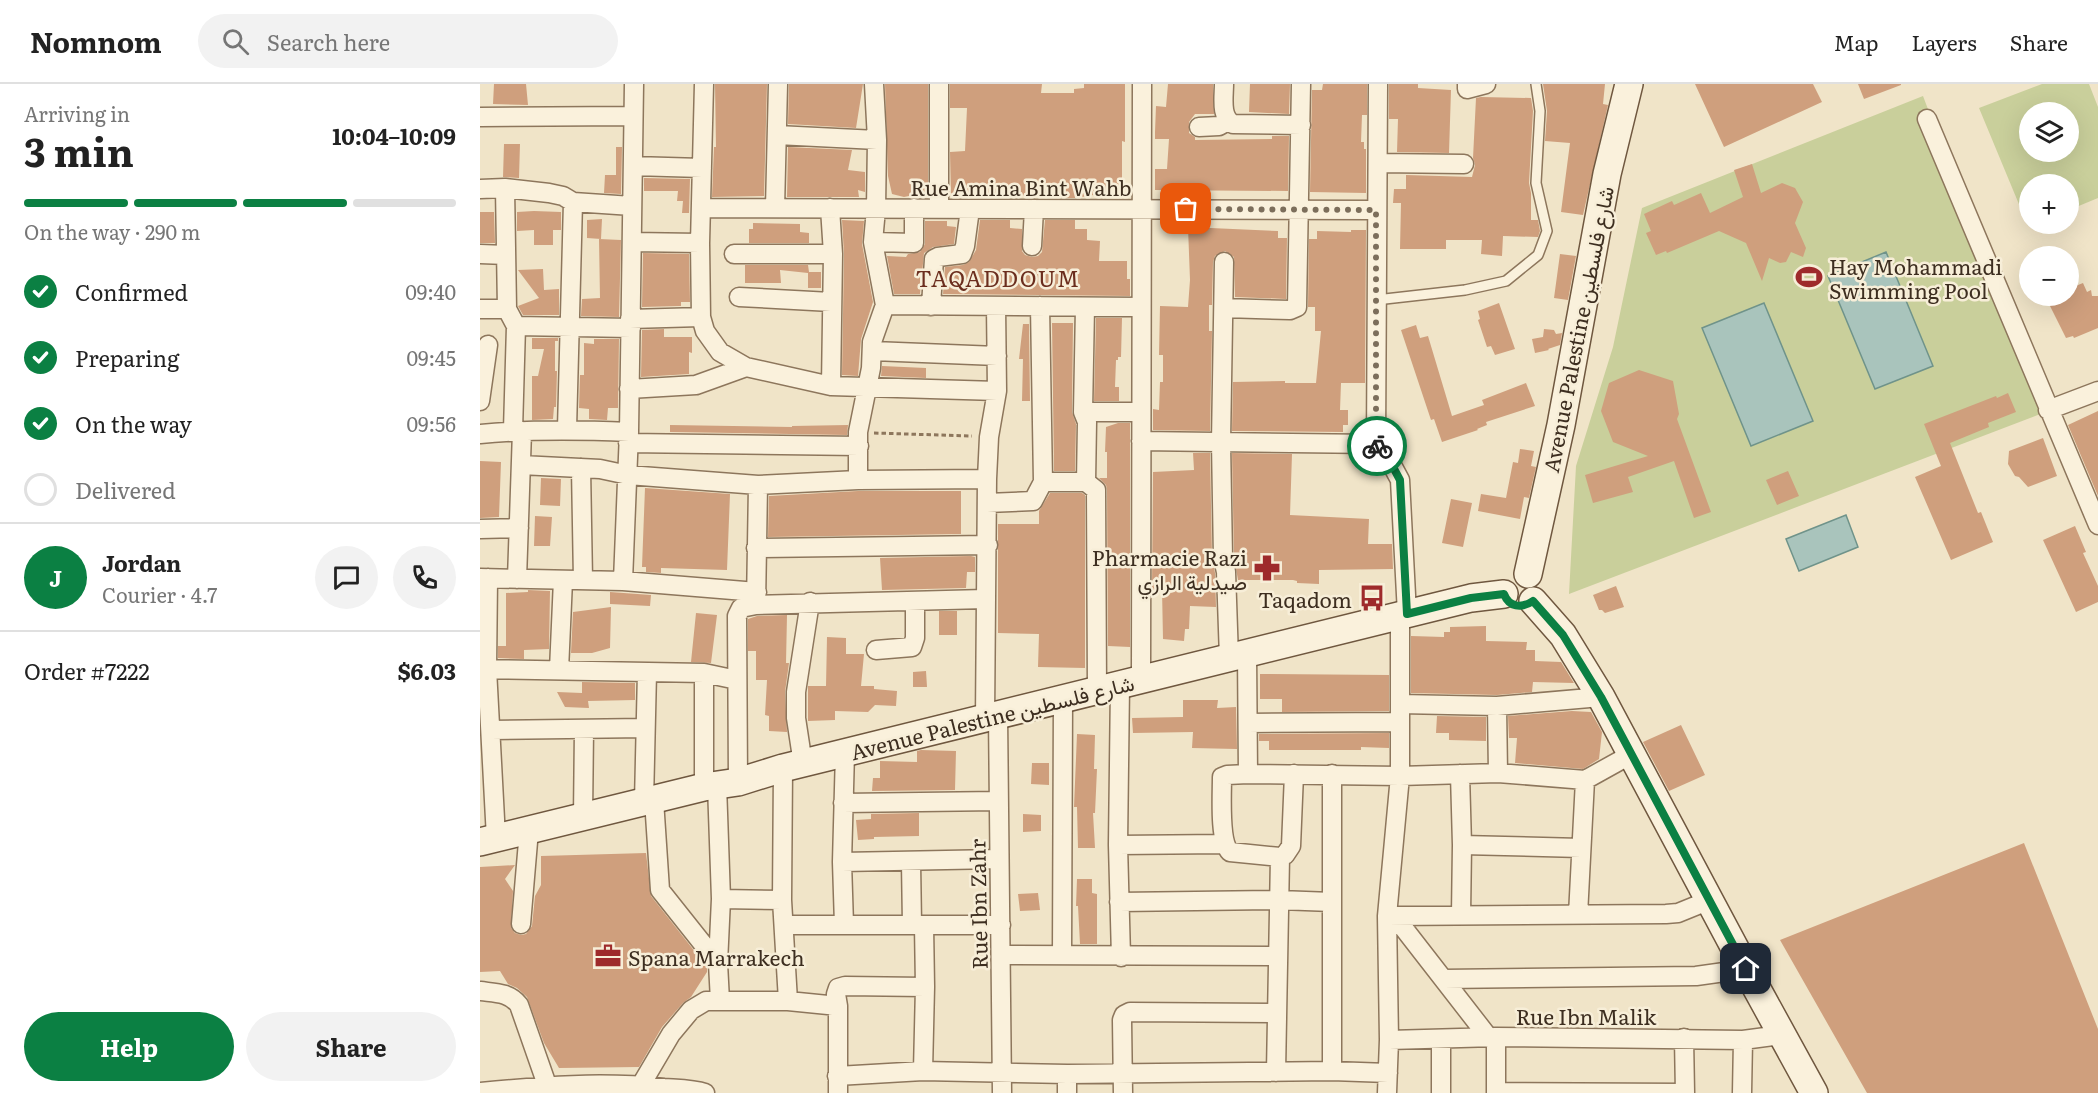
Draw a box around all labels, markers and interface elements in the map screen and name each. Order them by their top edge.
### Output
search box [198,14,618,68]
text: Nomnom [30,20,162,62]
icon: search [219,25,252,58]
text: Search here [267,25,390,58]
text: Map [1834,26,1879,57]
text: Layers [1912,26,1977,57]
text: Share [2010,26,2068,57]
text: Arriving in [24,98,130,128]
map controls [2019,102,2079,306]
button: layers [2019,102,2079,162]
text: 10:04–10:09 [332,119,456,152]
text: 3 min [24,121,134,179]
street label: Rue Amina Bint Wahb [910,171,1132,202]
button: + [2019,174,2079,234]
pin [1160,183,1211,234]
street label: Avenue Palestine شارع فلسطين [1534,183,1621,475]
icon: bag [1169,192,1202,225]
text: On the way · 290 m [24,216,200,246]
button: − [2019,246,2079,306]
place label: Hay Mohammadi Swimming Pool [1829,250,2002,305]
district label: TAQADDOUM [915,261,1081,294]
sports icon: Hay Mohammadi Swimming Pool [1794,262,1824,292]
icon: check [24,275,57,308]
text: Confirmed [75,275,188,308]
text: 09:40 [405,276,456,306]
icon: check [24,341,57,374]
text: Preparing [75,341,179,374]
text: 09:45 [407,342,456,372]
icon: check [24,407,57,440]
text: On the way [75,407,192,440]
text: 09:56 [406,408,456,438]
courier [1347,416,1407,476]
icon: bike [1361,430,1394,463]
text: Delivered [75,473,176,506]
place label: Pharmacie Razi صيدلية الرازي [1092,541,1247,600]
text: Jordan [102,546,181,579]
button: chat [315,546,378,609]
button: phone [393,546,456,609]
pharmacy icon: Pharmacie Razi صيدلية الرازي [1252,553,1282,583]
text: J [49,561,62,594]
text: Courier · 4.7 [102,579,217,609]
place label: Taqadom [1258,583,1352,614]
bus stop icon: Taqadom [1357,583,1387,613]
text: Order #7222 [24,654,150,687]
text: $6.03 [397,654,456,687]
street label: Avenue Palestine شارع فلسطين [847,666,1137,767]
street label: Rue Ibn Zahr [960,838,994,970]
office icon: Spana Marrakech [593,941,623,971]
place label: Spana Marrakech [628,941,805,972]
pin [1720,943,1771,994]
icon: home [1729,952,1762,985]
street label: Rue Ibn Malik [1516,1000,1657,1031]
button: Help [24,1012,234,1081]
button: Share [246,1012,456,1081]

